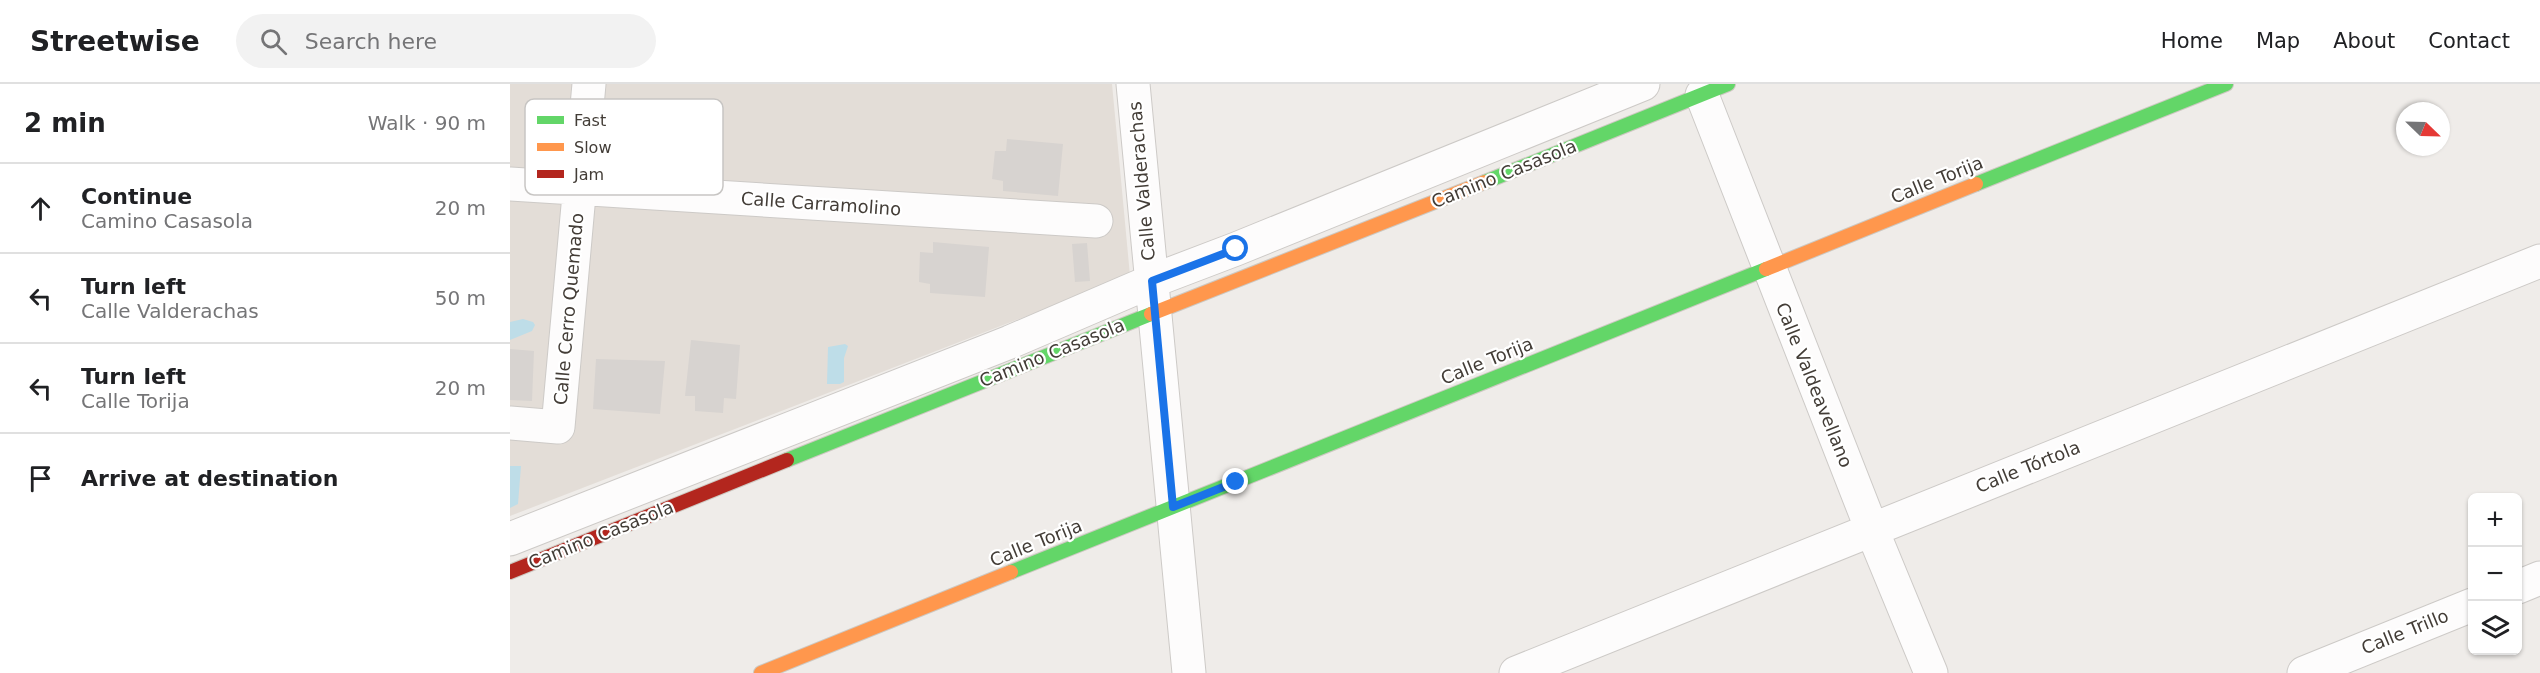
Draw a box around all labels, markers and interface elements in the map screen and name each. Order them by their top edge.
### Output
search box [236,14,656,68]
text: Streetwise [30,25,200,58]
icon: search [257,25,290,58]
text: Search here [305,29,437,54]
text: Home [2161,29,2223,53]
text: Map [2256,29,2300,53]
text: About [2333,29,2395,53]
text: Contact [2428,29,2510,53]
legend [525,99,723,195]
street label: Calle Valderachas [1124,100,1159,262]
north arrow [2396,102,2450,156]
text: 2 min [24,108,106,138]
text: Walk · 90 m [368,111,486,135]
text: Fast [574,111,606,130]
street label: Camino Casasola [1428,135,1579,212]
text: Slow [574,138,611,157]
street label: Calle Torija [1888,151,1986,208]
text: Jam [573,165,604,184]
text: Continue [81,184,192,209]
street label: Calle Carramolino [740,187,902,220]
icon: ahead [24,192,57,225]
text: 20 m [435,196,486,220]
text: Camino Casasola [81,209,253,233]
street label: Calle Cerro Quemado [550,212,587,406]
route start [1222,235,1248,261]
text: Turn left [81,274,186,299]
icon: left [24,282,57,315]
text: 50 m [435,286,486,310]
text: Calle Valderachas [81,299,259,323]
street label: Calle Valdeavellano [1772,299,1857,470]
street label: Camino Casasola [976,314,1127,391]
street label: Calle Torija [1438,332,1536,389]
text: Turn left [81,364,186,389]
icon: left [24,372,57,405]
text: 20 m [435,376,486,400]
text: Calle Torija [81,389,190,413]
street label: Calle Tórtola [1972,436,2083,497]
icon: arrive [24,462,57,495]
text: Arrive at destination [81,466,338,491]
route end [1222,468,1248,494]
map controls [2468,493,2522,655]
button: + [2468,493,2522,547]
street label: Camino Casasola [525,496,676,573]
street label: Calle Torija [987,514,1085,571]
button: − [2468,547,2522,601]
button: layers [2468,601,2522,655]
street label: Calle Trillo [2358,605,2451,659]

